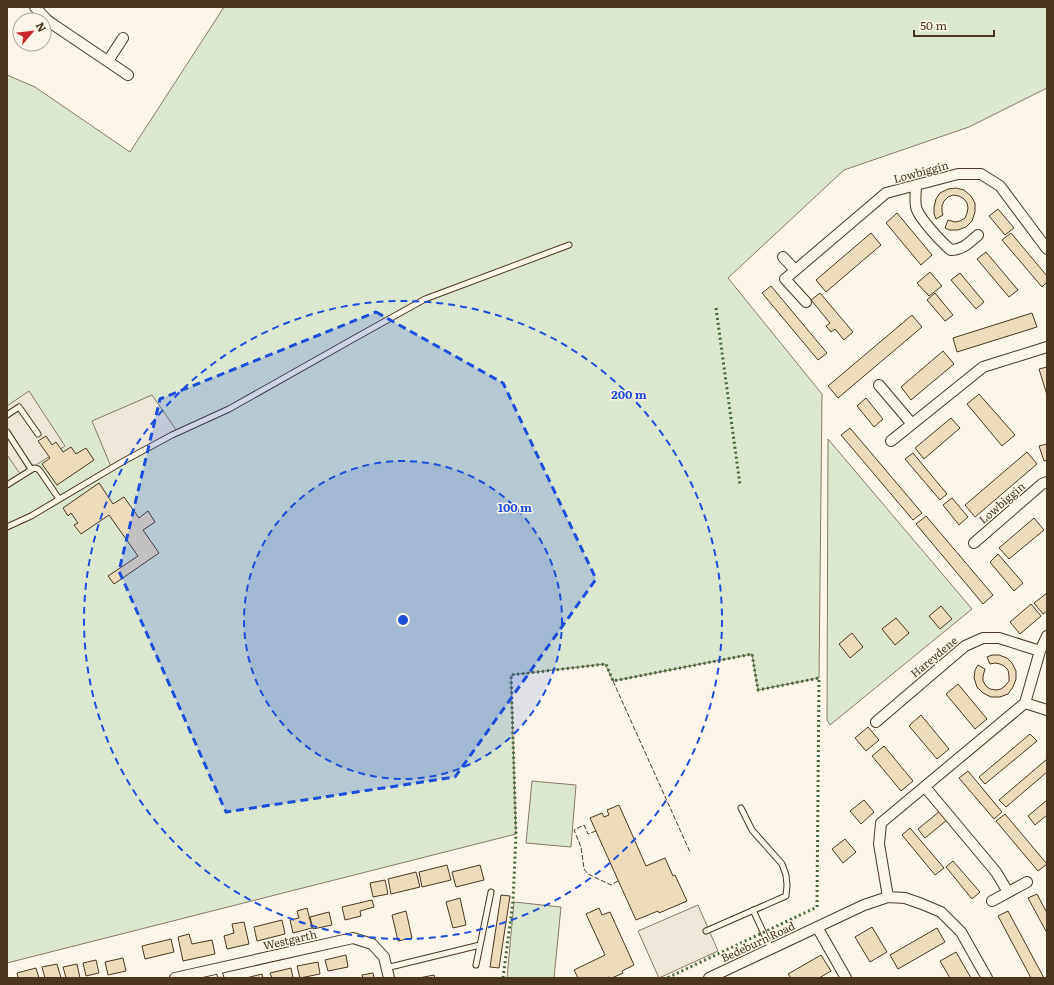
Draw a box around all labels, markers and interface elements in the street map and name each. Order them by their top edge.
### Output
north arrow [12,12,52,52]
scale bar [914,12,994,38]
text: 50 m [920,16,947,34]
text: N [32,19,51,35]
street label: Lowbiggin [891,156,950,186]
text: 200 m [611,385,647,403]
street label: Lowbiggin [975,478,1028,527]
text: 100 m [498,498,532,516]
centre of rings [396,613,410,627]
street label: Hareydene [906,632,961,681]
street label: Bedeburn Road [718,917,797,965]
street label: Westgarth [261,925,318,953]

